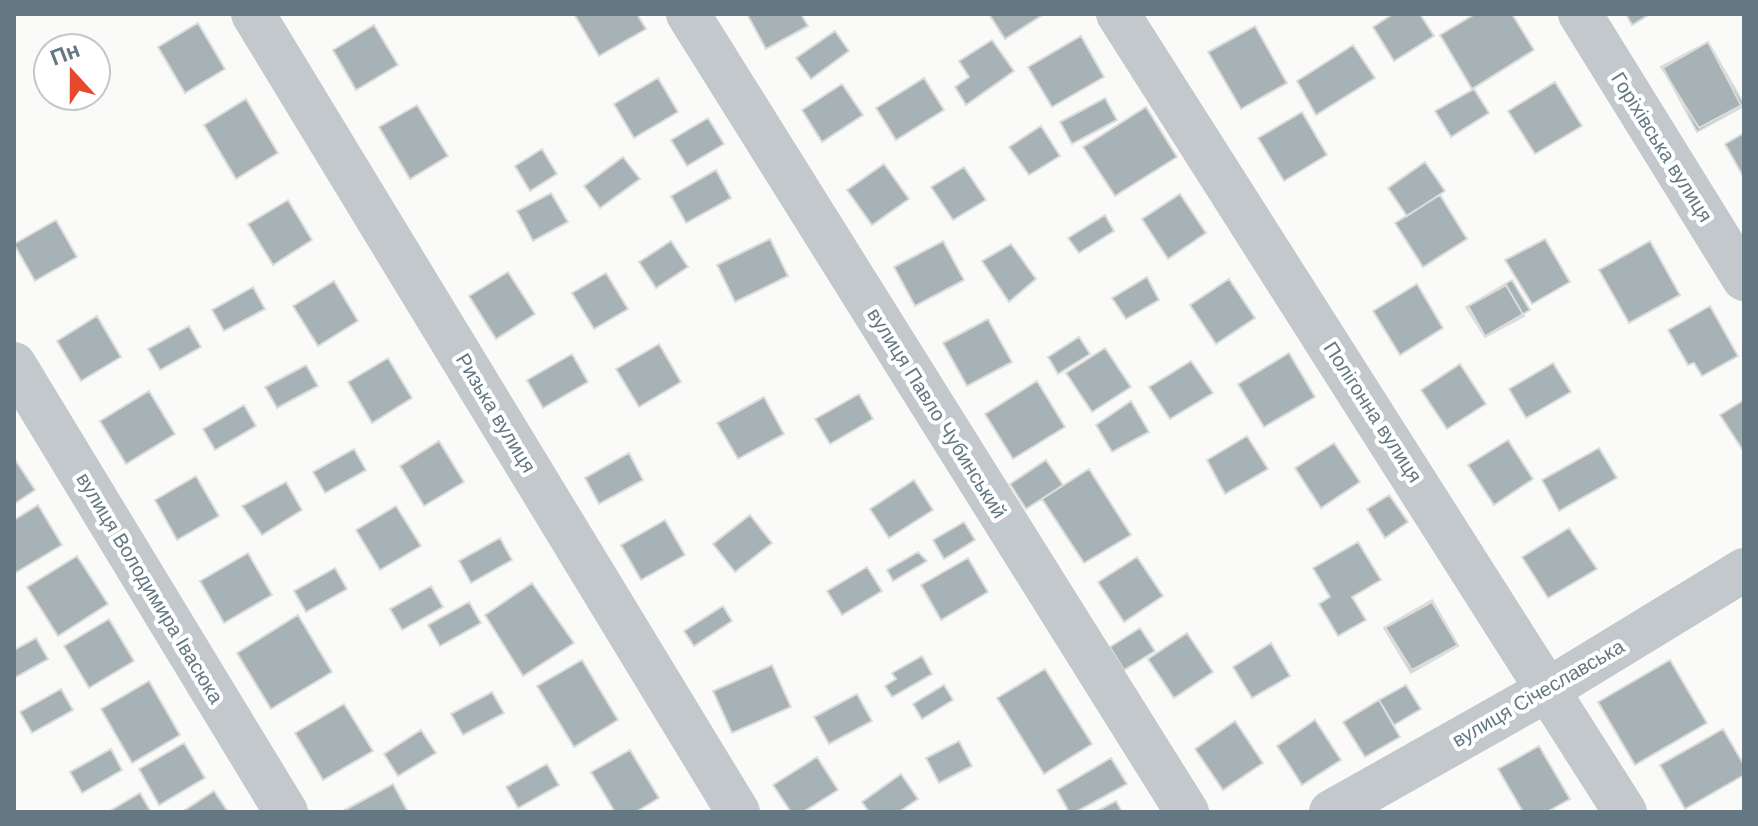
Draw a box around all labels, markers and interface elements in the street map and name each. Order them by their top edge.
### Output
north arrow [32,32,112,112]
text: Пн [47,37,83,71]
street label: Горіхівська вулиця [1607,68,1717,226]
street label: вулиця Павло Чубинський [863,304,1011,522]
street label: Полігонна вулиця [1319,338,1427,486]
street label: Ризька вулиця [452,350,540,476]
street label: вулиця Володимира Івасюка [72,469,228,708]
street label: вулиця Січеславська [1448,634,1629,751]

